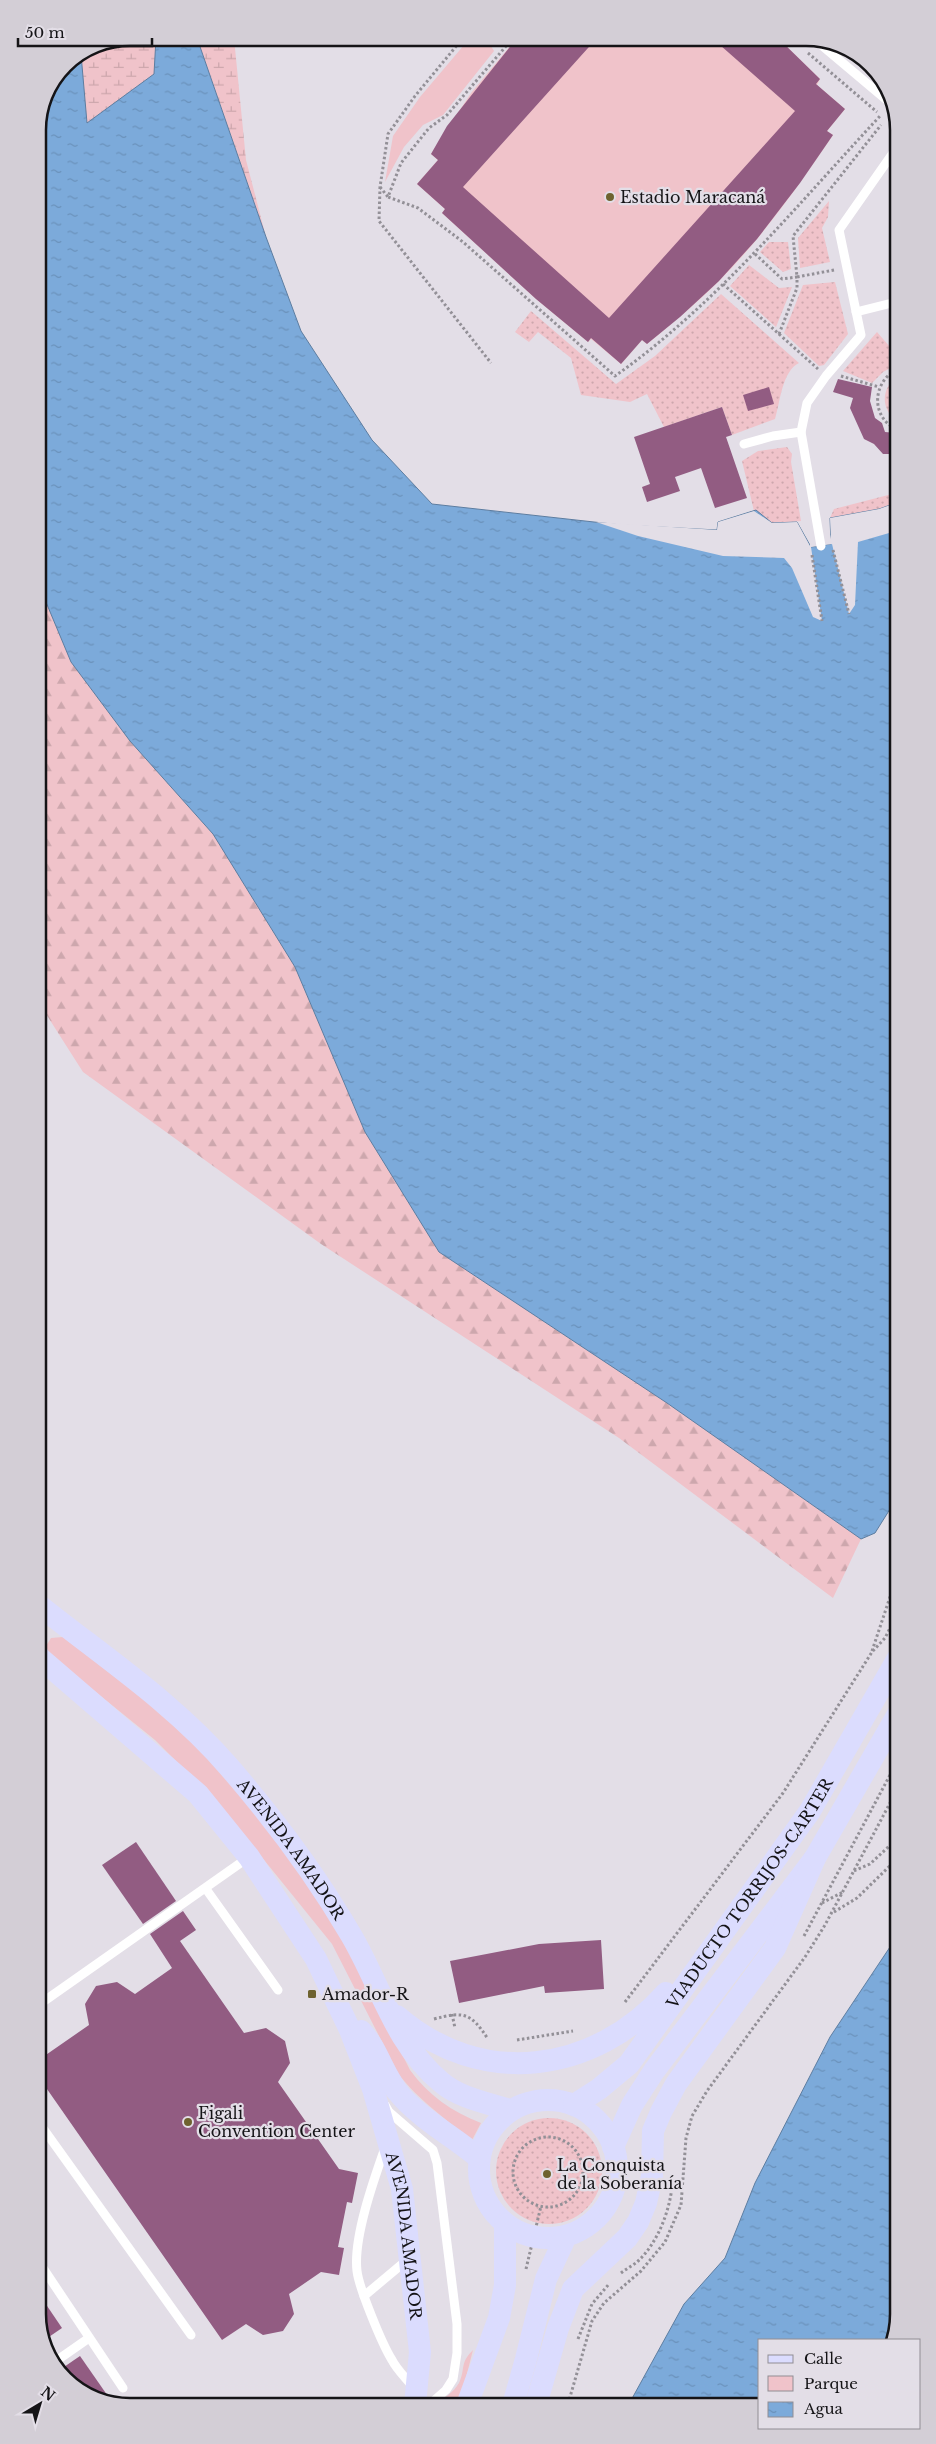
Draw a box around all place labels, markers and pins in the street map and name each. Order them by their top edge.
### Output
place label: Estadio Maracaná [620,187,765,207]
marker: Estadio Maracaná [604,191,616,203]
place label: Amador-R [321,1984,410,2004]
marker: Amador-R [306,1988,318,2000]
place label: Figali Convention Center [198,2103,355,2141]
marker: Figali Convention Center [182,2116,194,2128]
place label: La Conquista de la Soberanía [557,2155,682,2193]
marker: La Conquista de la Soberanía [541,2168,553,2180]

